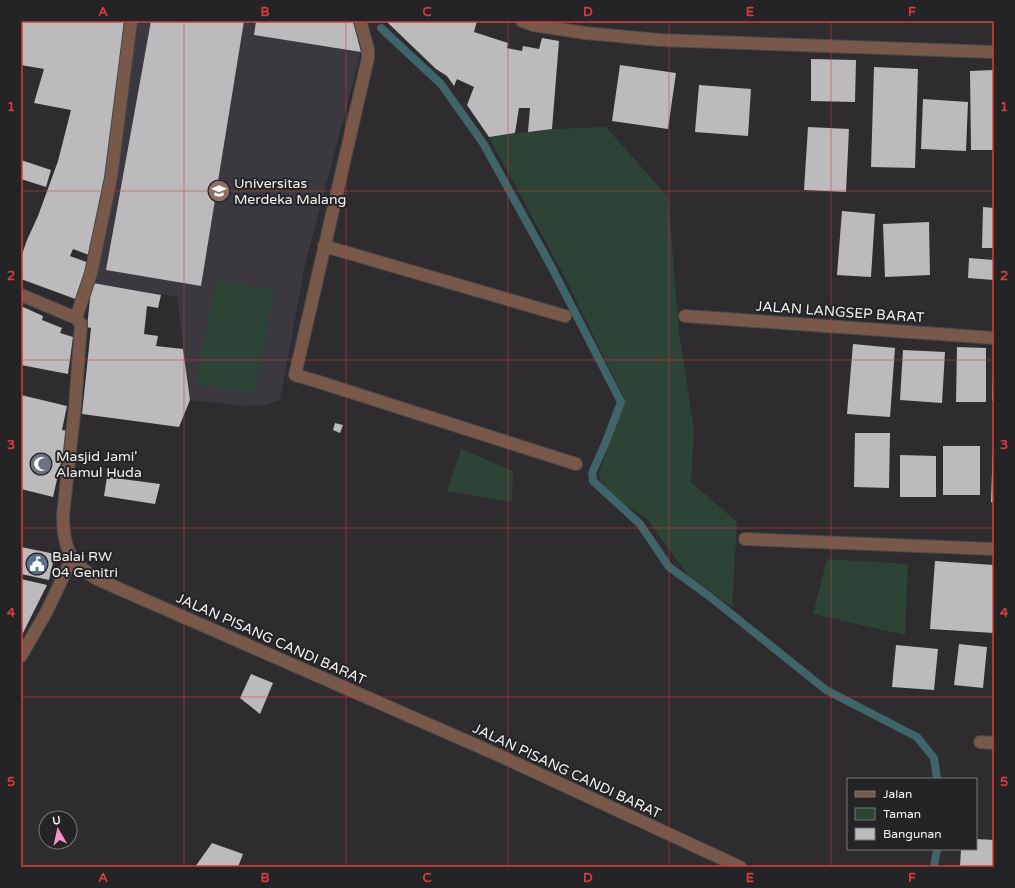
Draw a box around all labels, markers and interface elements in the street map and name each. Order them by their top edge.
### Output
text: A [98,4,108,20]
text: B [260,4,270,20]
text: C [422,4,432,20]
text: D [583,4,593,20]
text: E [746,4,754,20]
text: F [908,4,916,20]
text: 1 [7,99,15,115]
text: 1 [1000,99,1008,115]
place label: Universitas Merdeka Malang [234,175,346,208]
school or university icon: Universitas Merdeka Malang [206,178,232,204]
text: 2 [7,268,15,284]
text: 2 [1000,268,1008,284]
street label: JALAN LANGSEP BARAT [755,298,925,326]
text: 3 [7,437,15,453]
text: 3 [1000,437,1008,453]
place label: Masjid Jami' Alamul Huda [56,448,142,481]
mosque icon: Masjid Jami' Alamul Huda [28,451,54,477]
place label: Balai RW 04 Genitri [52,548,118,581]
public building icon: Balai RW 04 Genitri [24,551,50,577]
street label: JALAN PISANG CANDI BARAT [174,589,369,689]
text: 4 [7,605,16,621]
text: 4 [1000,605,1009,621]
street label: JALAN PISANG CANDI BARAT [470,720,664,822]
text: 5 [7,774,15,790]
text: 5 [1000,774,1008,790]
legend [847,778,977,850]
text: Jalan [883,787,912,801]
text: Taman [883,807,921,821]
north arrow [38,810,78,850]
text: U [51,814,62,828]
text: Bangunan [883,827,942,841]
text: A [98,870,108,886]
text: B [260,870,270,886]
text: C [422,870,432,886]
text: D [583,870,593,886]
text: E [746,870,754,886]
text: F [908,870,916,886]

